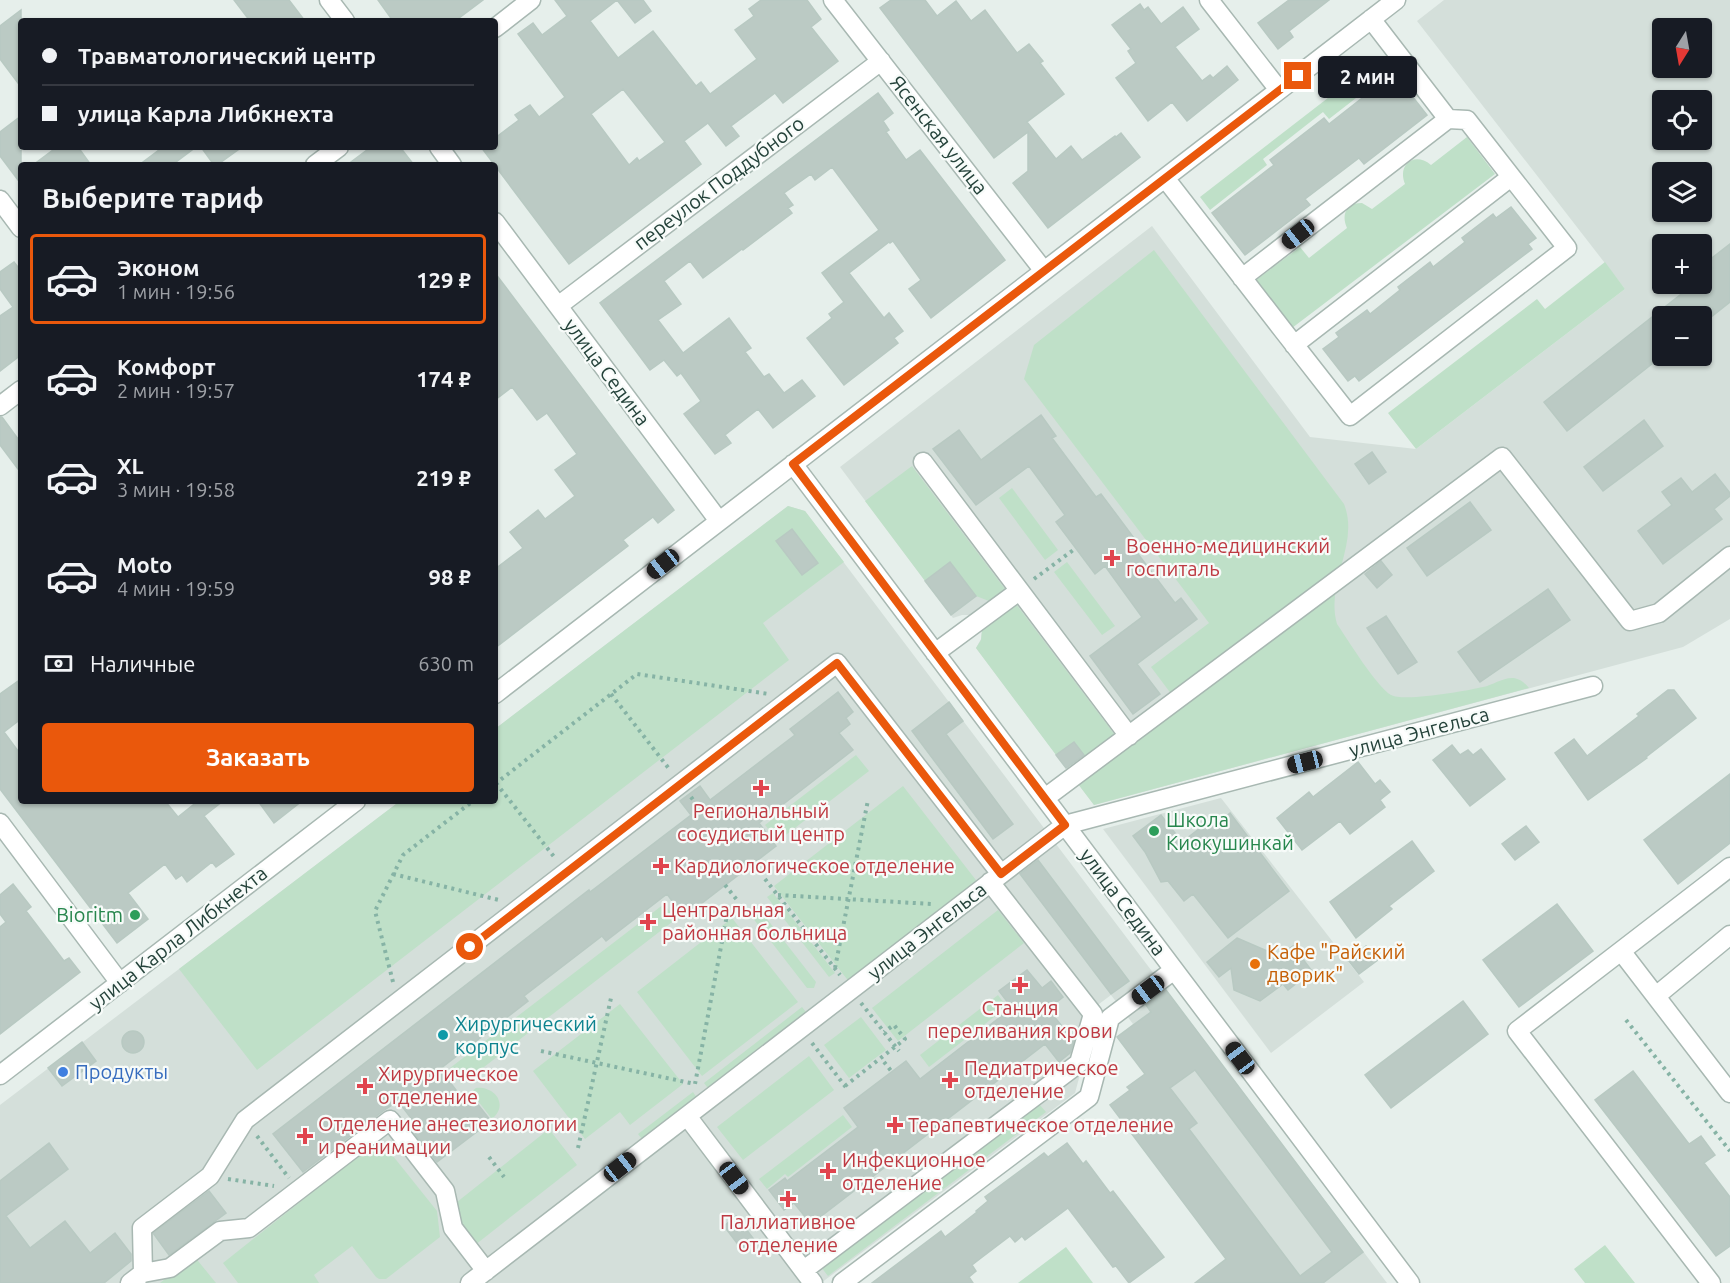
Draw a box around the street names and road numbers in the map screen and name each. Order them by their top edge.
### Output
street label: Ясенская улица [886,71,993,199]
street label: переулок Поддубного [629,111,808,254]
street label: улица Седина [560,314,655,430]
street label: улица Энгельса [1346,702,1491,761]
street label: улица Седина [1076,844,1171,960]
street label: улица Карла Либкнехта [84,861,271,1014]
street label: улица Энгельса [863,877,991,984]

